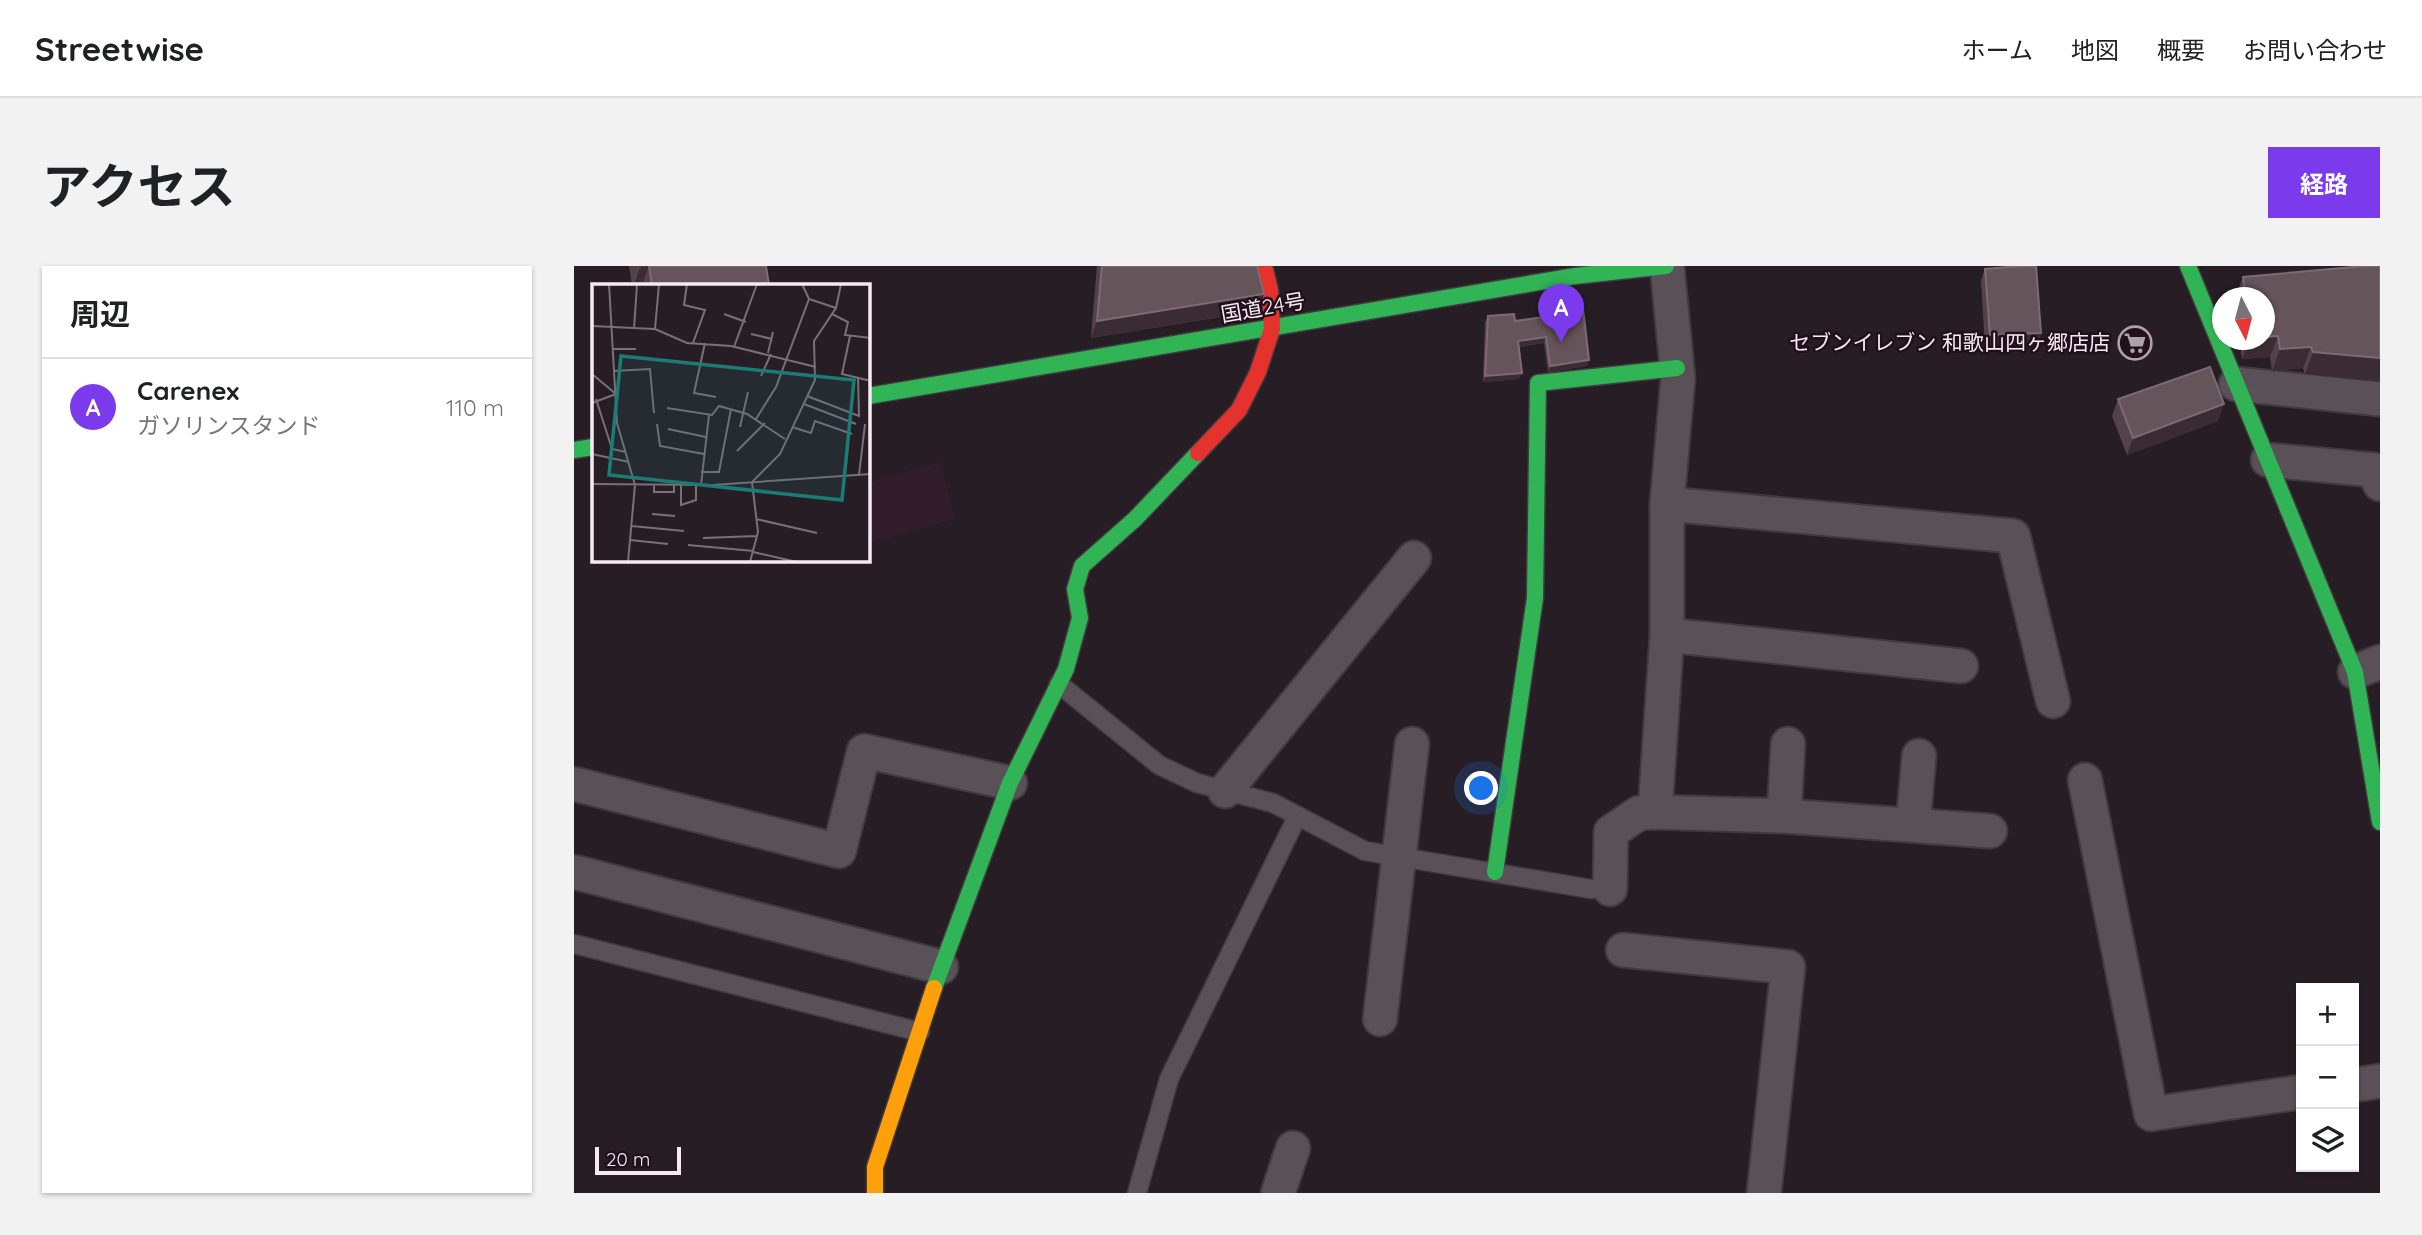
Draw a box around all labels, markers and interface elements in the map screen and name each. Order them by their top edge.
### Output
text: Streetwise [35,28,204,69]
text: ホーム [1962,35,2033,65]
text: 地図 [2071,35,2119,65]
text: 概要 [2157,35,2205,65]
text: お問い合わせ [2243,35,2387,65]
button: 経路 [2268,147,2380,218]
text: アクセス [42,155,236,216]
inset map [592,284,870,562]
pin: A [1538,284,1584,342]
street label: 国道24号 [1219,287,1307,327]
north arrow [2212,287,2275,350]
text: 周辺 [70,295,130,333]
supermarket icon: セブンイレブン 和歌山四ヶ郷店店 [2116,324,2154,362]
place label: セブンイレブン 和歌山四ヶ郷店店 [1789,329,2110,355]
text: Carenex [137,374,239,407]
text: A [86,393,100,422]
text: 110 m [446,393,504,422]
text: ガソリンスタンド [137,411,321,440]
your location [1464,771,1498,805]
map controls [2296,983,2359,1172]
button: + [2296,983,2359,1046]
button: − [2296,1046,2359,1109]
button: layers [2296,1109,2359,1172]
scale bar [595,1144,681,1176]
text: 20 m [606,1147,650,1171]

